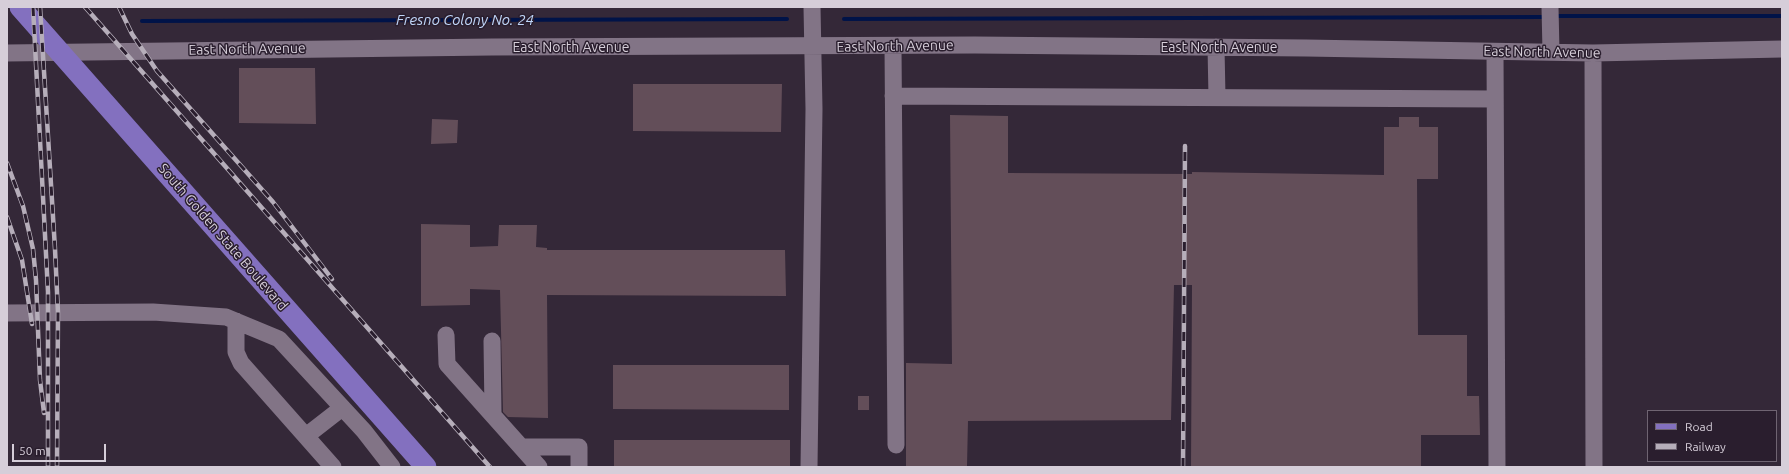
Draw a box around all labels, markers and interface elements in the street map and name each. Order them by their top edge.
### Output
water label: Fresno Colony No. 24 [396,11,534,29]
street label: East North Avenue [836,37,954,55]
street label: East North Avenue [512,39,630,55]
street label: East North Avenue [1160,39,1278,55]
street label: East North Avenue [188,40,306,58]
street label: East North Avenue [1483,43,1601,61]
street label: South Golden State Boulevard [155,160,291,314]
legend [1647,410,1777,462]
text: Road [1685,420,1713,433]
scale bar [14,436,108,462]
text: Railway [1685,440,1726,453]
text: 50 m [19,444,46,457]

